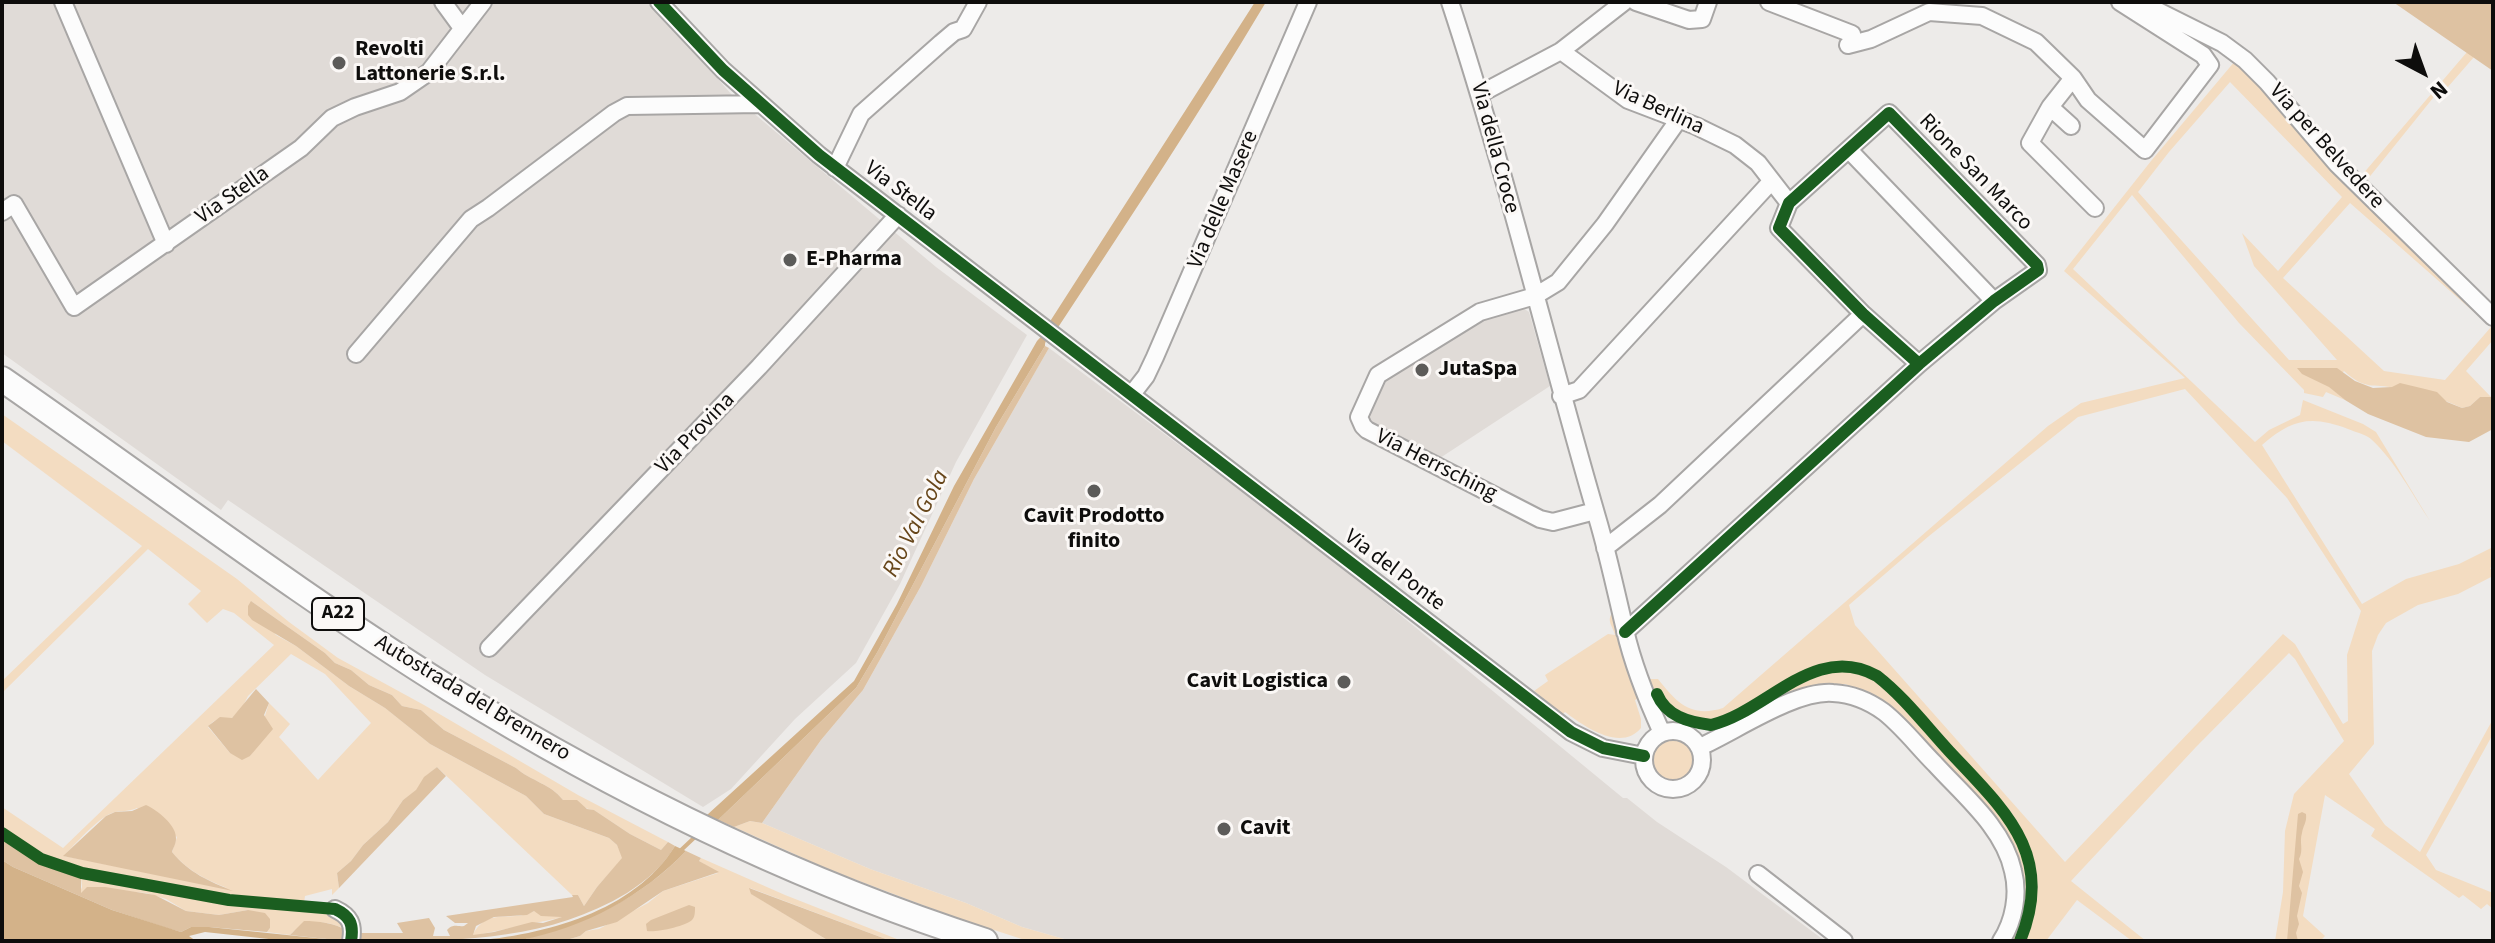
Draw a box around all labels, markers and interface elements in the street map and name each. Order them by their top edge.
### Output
north arrow [2383,32,2463,112]
place label: Revolti Lattonerie S.r.l. [355,37,506,88]
marker: Revolti Lattonerie S.r.l. [330,54,348,72]
text: N [2423,73,2455,107]
street label: Via Berlina [1608,76,1708,142]
street label: Via per Belvedere [2263,79,2389,215]
street label: Via della Croce [1464,80,1524,216]
street label: Rione San Marco [1913,109,2037,237]
street label: Via delle Masere [1183,127,1265,273]
street label: Via Stella [859,156,941,228]
street label: Via Stella [191,161,275,231]
place label: E-Pharma [806,247,902,273]
marker: E-Pharma [781,251,799,269]
place label: JutaSpa [1438,357,1517,383]
marker: JutaSpa [1413,361,1431,379]
street label: Via Provina [651,388,741,480]
street label: Via Herrsching [1371,424,1501,508]
water label: Rio Val Gola [878,466,956,582]
marker: Cavit Prodotto finito [1085,482,1103,500]
place label: Cavit Prodotto finito [1023,504,1165,556]
street label: Via del Ponte [1338,525,1450,617]
road number: A22 [312,598,364,630]
street label: Autostrada del Brennero [369,630,575,768]
place label: Cavit Logistica [1187,669,1328,695]
marker: Cavit Logistica [1335,673,1353,691]
place label: Cavit [1240,816,1290,842]
marker: Cavit [1215,820,1233,838]

